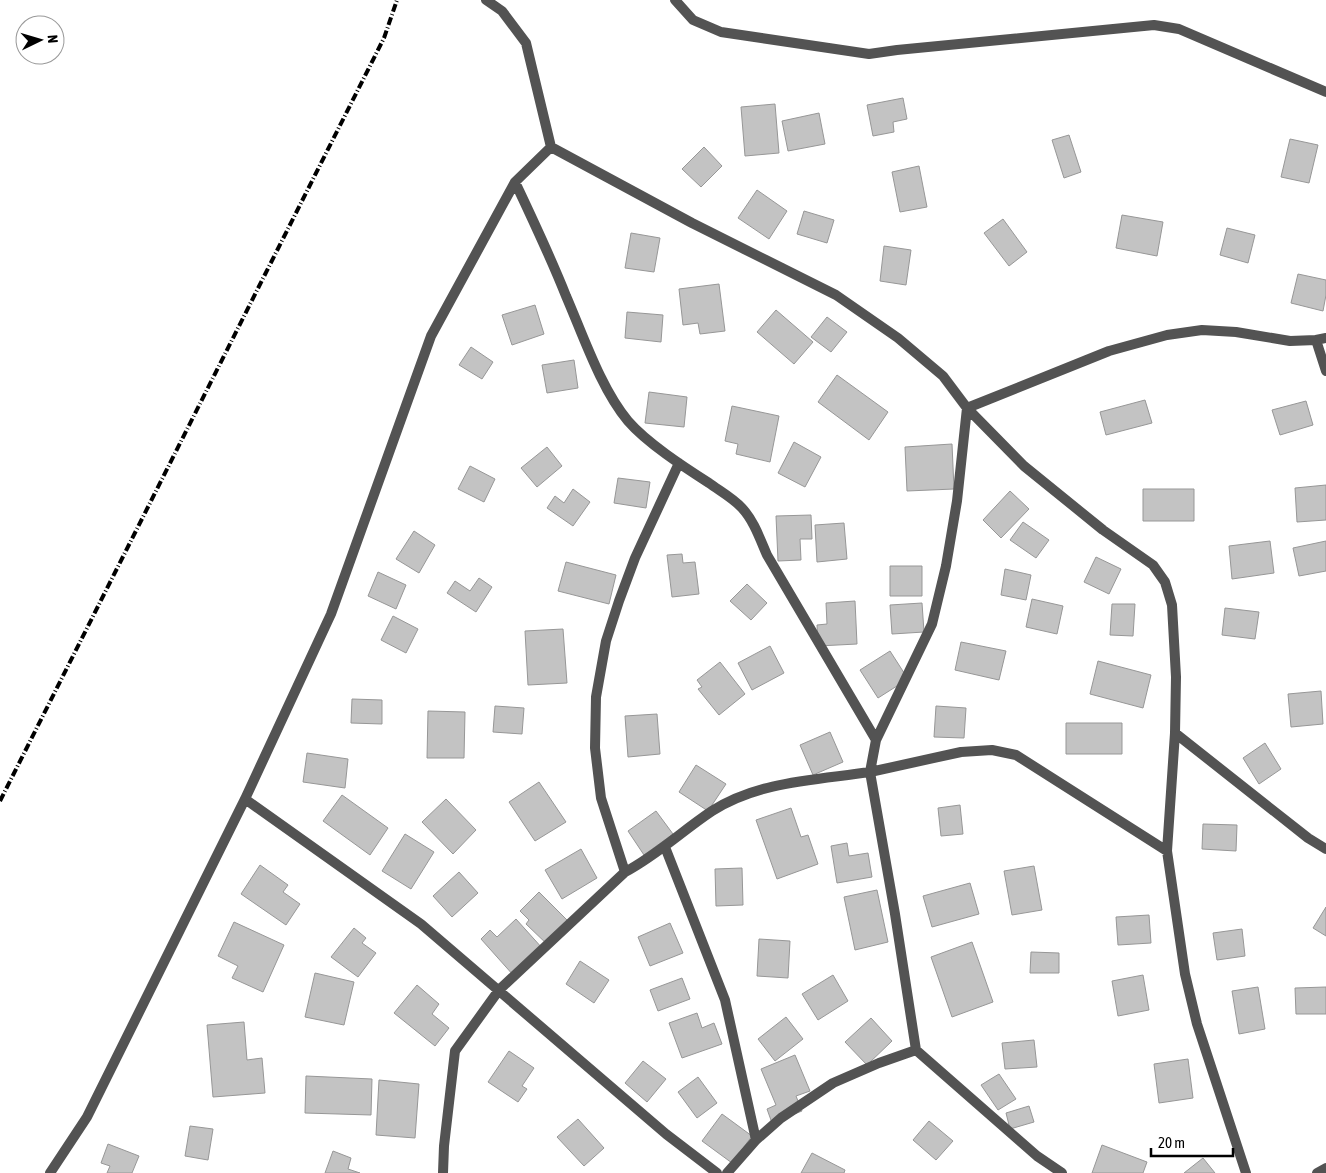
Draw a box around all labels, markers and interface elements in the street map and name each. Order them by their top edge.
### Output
north arrow [15,15,65,65]
text: N [45,34,61,44]
scale bar [1151,1126,1234,1158]
text: 20 m [1158,1134,1185,1151]

